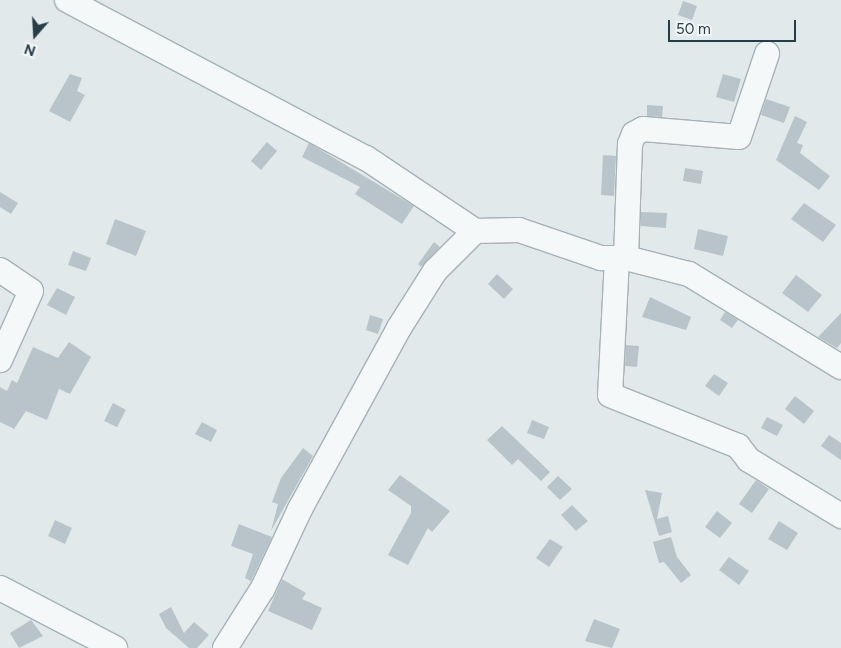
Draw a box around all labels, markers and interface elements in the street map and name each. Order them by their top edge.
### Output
north arrow [10,10,60,60]
scale bar [671,10,798,42]
text: 50 m [676,20,711,38]
text: N [22,40,38,59]

